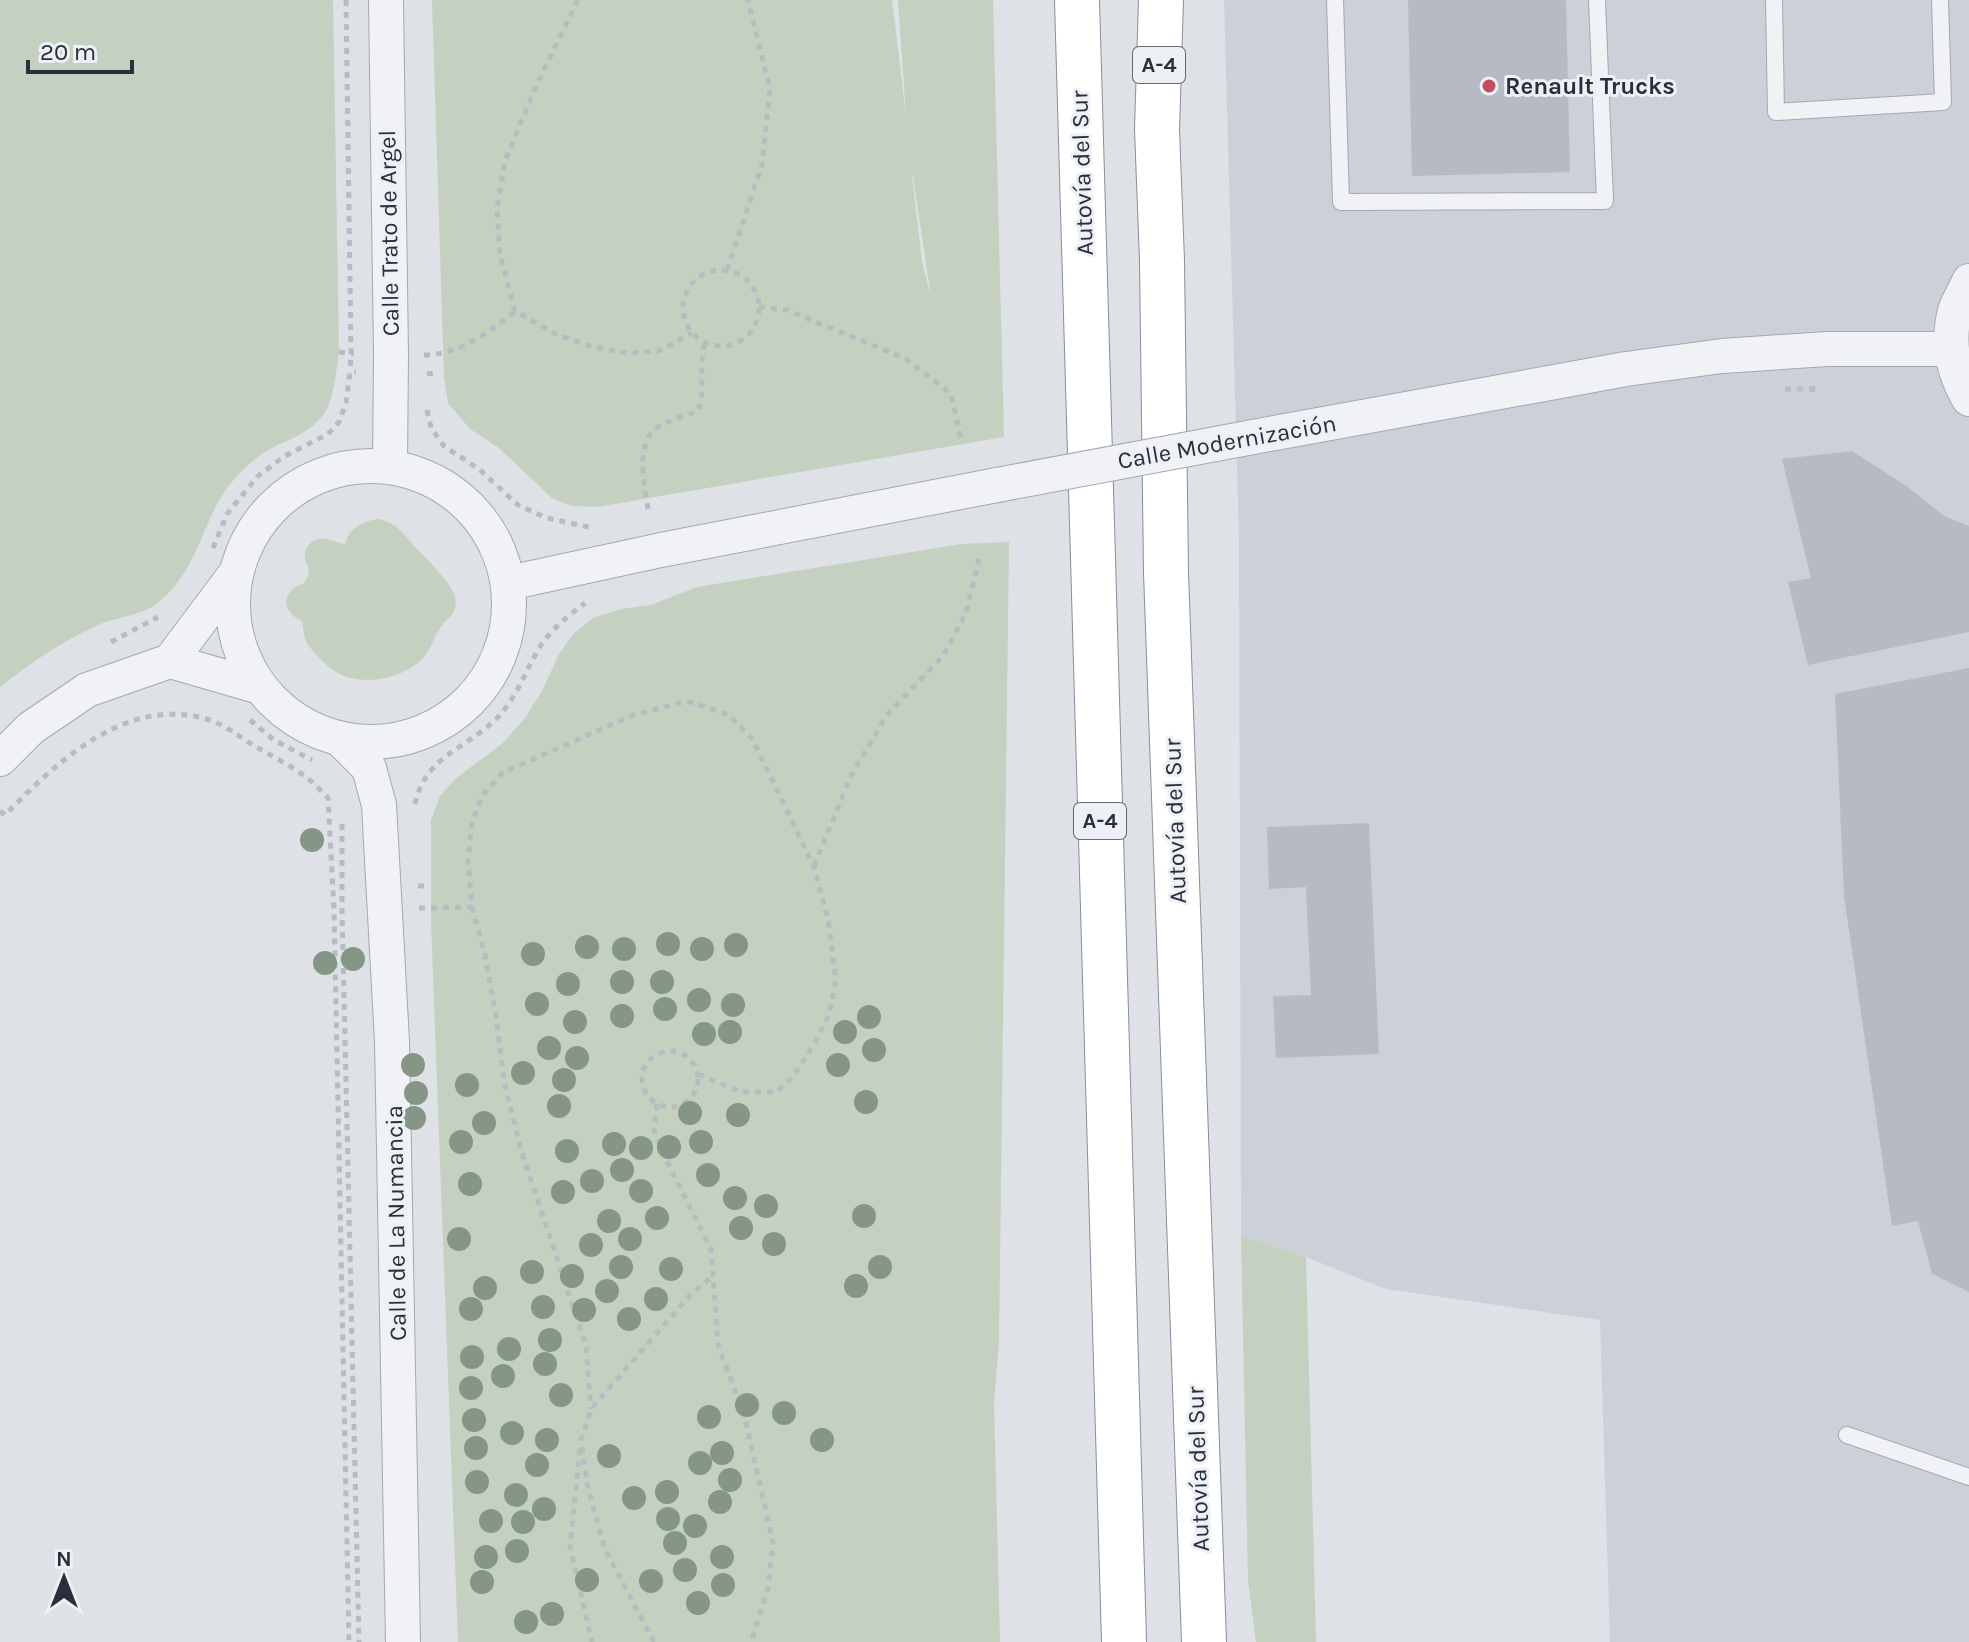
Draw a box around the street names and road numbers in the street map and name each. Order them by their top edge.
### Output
road number: A-4 [1133,47,1185,83]
street label: Autovía del Sur [1065,90,1099,256]
street label: Calle Trato de Argel [373,130,405,336]
street label: Calle Modernización [1116,409,1338,475]
street label: Autovía del Sur [1158,738,1192,904]
road number: A-4 [1074,803,1126,839]
street label: Calle de La Numancia [380,1105,412,1341]
street label: Autovía del Sur [1181,1386,1215,1552]

